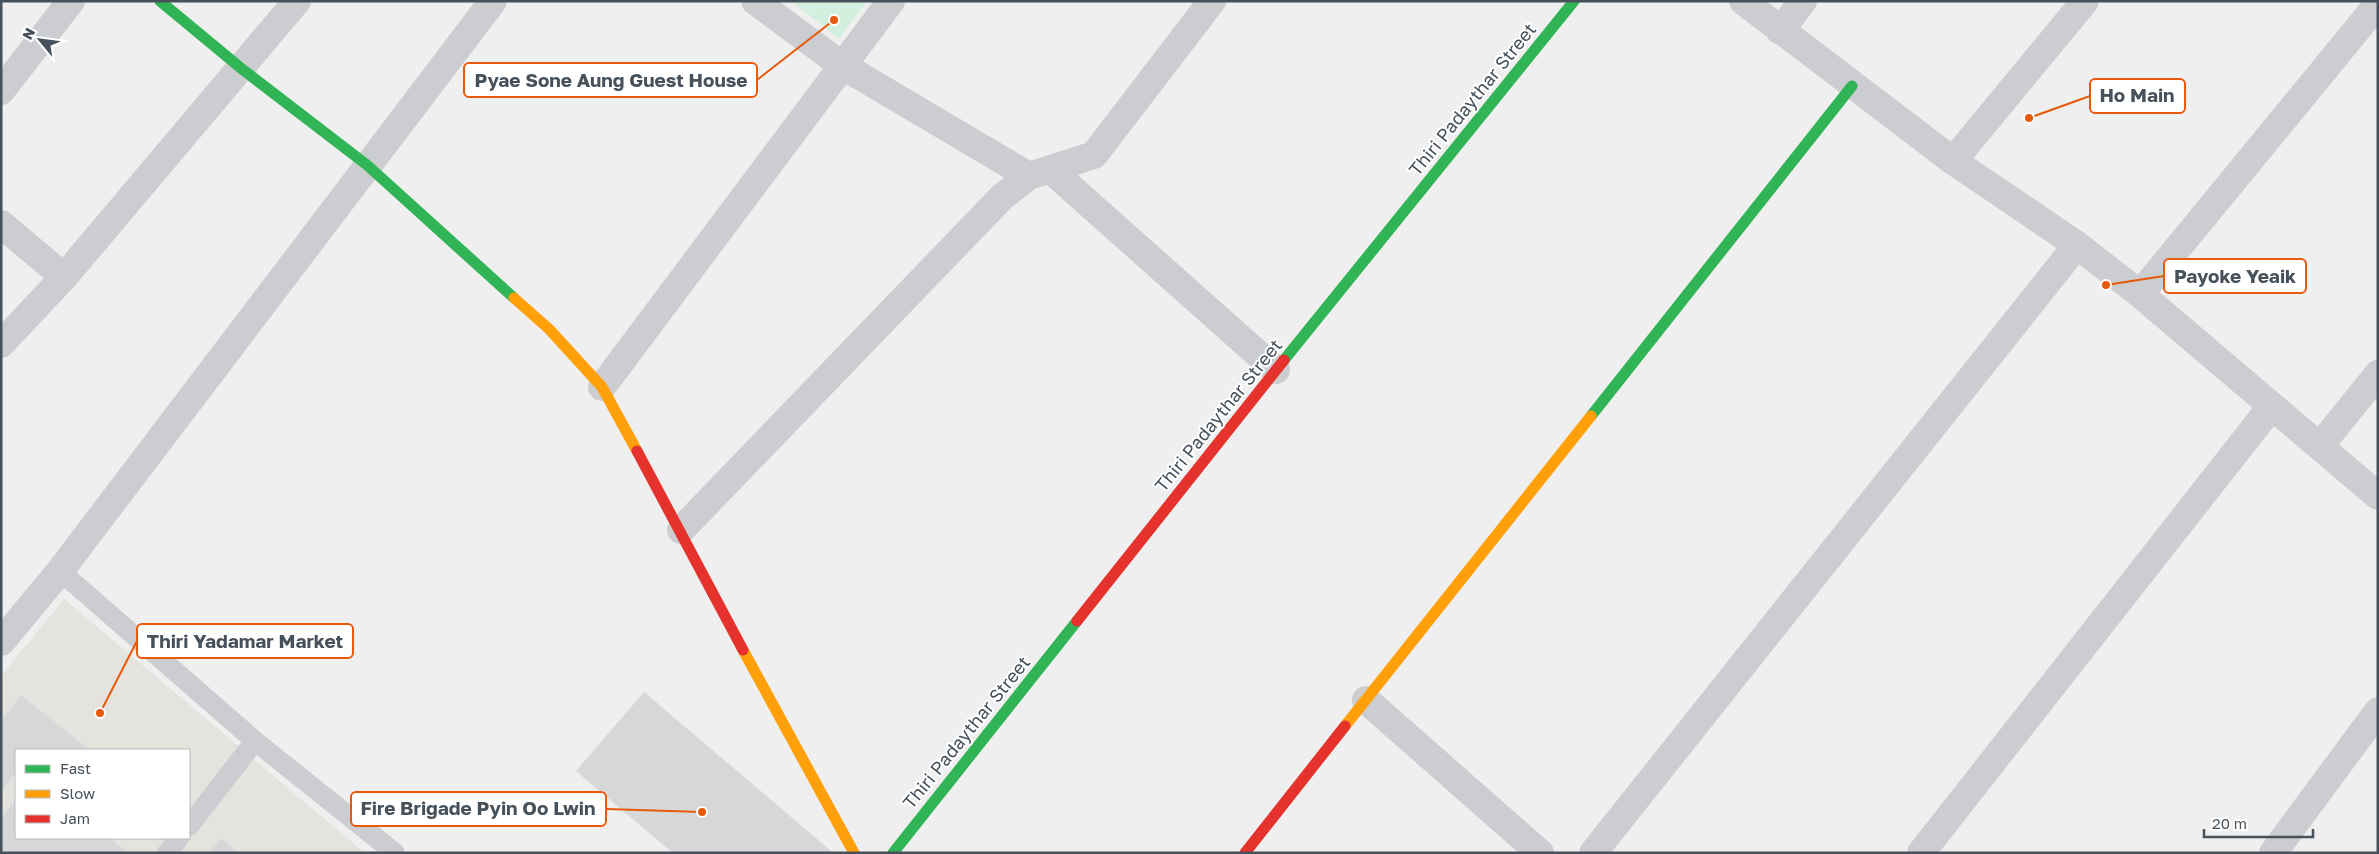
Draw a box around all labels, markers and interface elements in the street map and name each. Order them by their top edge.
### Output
north arrow [15,15,65,65]
street label: Thiri Padaythar Street [1404,18,1540,180]
text: N [18,25,38,42]
callout: Pyae Sone Aung Guest House [464,63,757,97]
text: Pyae Sone Aung Guest House [474,68,748,91]
callout: Ho Main [2090,79,2185,113]
text: Ho Main [2099,83,2175,106]
callout: Payoke Yeaik [2164,259,2306,293]
text: Payoke Yeaik [2174,264,2296,287]
street label: Thiri Padaythar Street [1150,334,1286,496]
callout: Thiri Yadamar Market [137,624,353,658]
text: Thiri Yadamar Market [147,629,344,652]
street label: Thiri Padaythar Street [898,651,1034,813]
legend [15,749,190,839]
text: Fast [60,759,91,777]
text: Slow [60,784,95,802]
callout: Fire Brigade Pyin Oo Lwin [351,792,606,826]
text: Fire Brigade Pyin Oo Lwin [361,796,595,819]
scale bar [2204,806,2313,838]
text: Jam [60,809,90,827]
text: 20 m [2212,814,2247,832]

